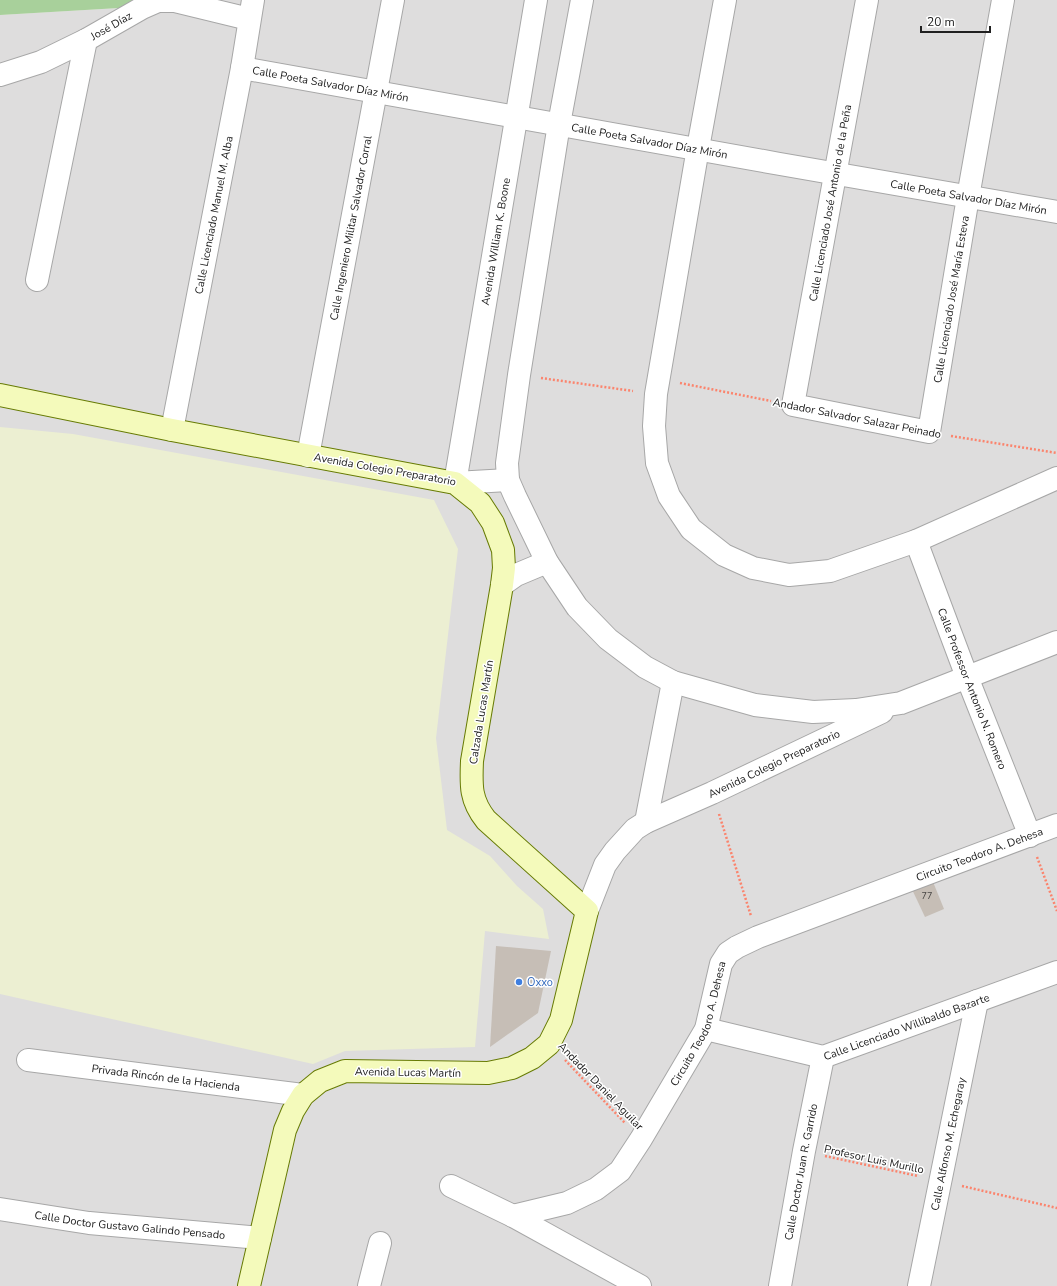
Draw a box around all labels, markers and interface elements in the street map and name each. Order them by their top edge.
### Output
street label: José Díaz [87,8,135,44]
scale bar [921,8,990,34]
text: 20 m [927,14,955,30]
street label: Calle Poeta Salvador Díaz Mirón [251,63,410,106]
street label: Calle Licenciado José Antonio de la Peña [806,103,855,303]
street label: Calle Poeta Salvador Díaz Mirón [570,120,729,163]
street label: Calle Ingeniero Militar Salvador Corral [326,134,376,322]
street label: Calle Licenciado Manuel M. Alba [191,135,237,295]
street label: Avenida William K. Boone [478,176,514,306]
street label: Calle Poeta Salvador Díaz Mirón [889,176,1048,218]
street label: Calle Licenciado José María Esteva [930,214,973,384]
street label: Andador Salvador Salazar Peinado [771,395,942,442]
street label: Avenida Colegio Preparatorio [313,450,457,489]
street label: Calle Professor Antonio N. Romero [934,606,1010,772]
street label: Calzada Lucas Martín [466,659,497,765]
street label: Avenida Colegio Preparatorio [706,726,843,802]
street label: Circuito Teodoro A. Dehesa [914,824,1045,885]
house number: 77 [922,890,932,902]
street label: Circuito Teodoro A. Dehesa [667,960,729,1089]
place label: Oxxo [527,975,553,990]
marker: Oxxo [514,977,524,987]
street label: Calle Licenciado Willibaldo Bazarte [822,990,992,1064]
street label: Andador Daniel Aguilar [555,1039,647,1134]
street label: Privada Rincón de la Hacienda [91,1061,241,1095]
street label: Avenida Lucas Martín [355,1064,461,1081]
street label: Calle Alfonso M. Echegaray [928,1076,969,1212]
street label: Calle Doctor Juan R. Garrido [781,1102,821,1241]
street label: Profesor Luis Murillo [823,1142,925,1177]
street label: Calle Doctor Gustavo Galindo Pensado [33,1208,226,1243]

